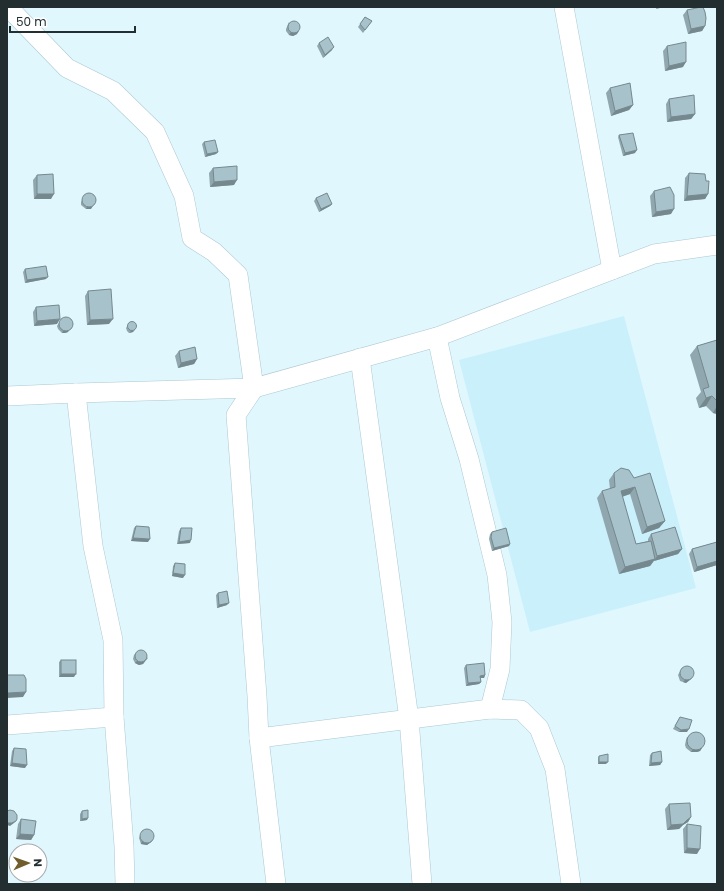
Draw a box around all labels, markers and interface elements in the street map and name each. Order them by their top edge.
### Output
scale bar [10,8,135,34]
text: 50 m [16,13,47,30]
north arrow [8,843,48,883]
text: N [30,858,46,867]

